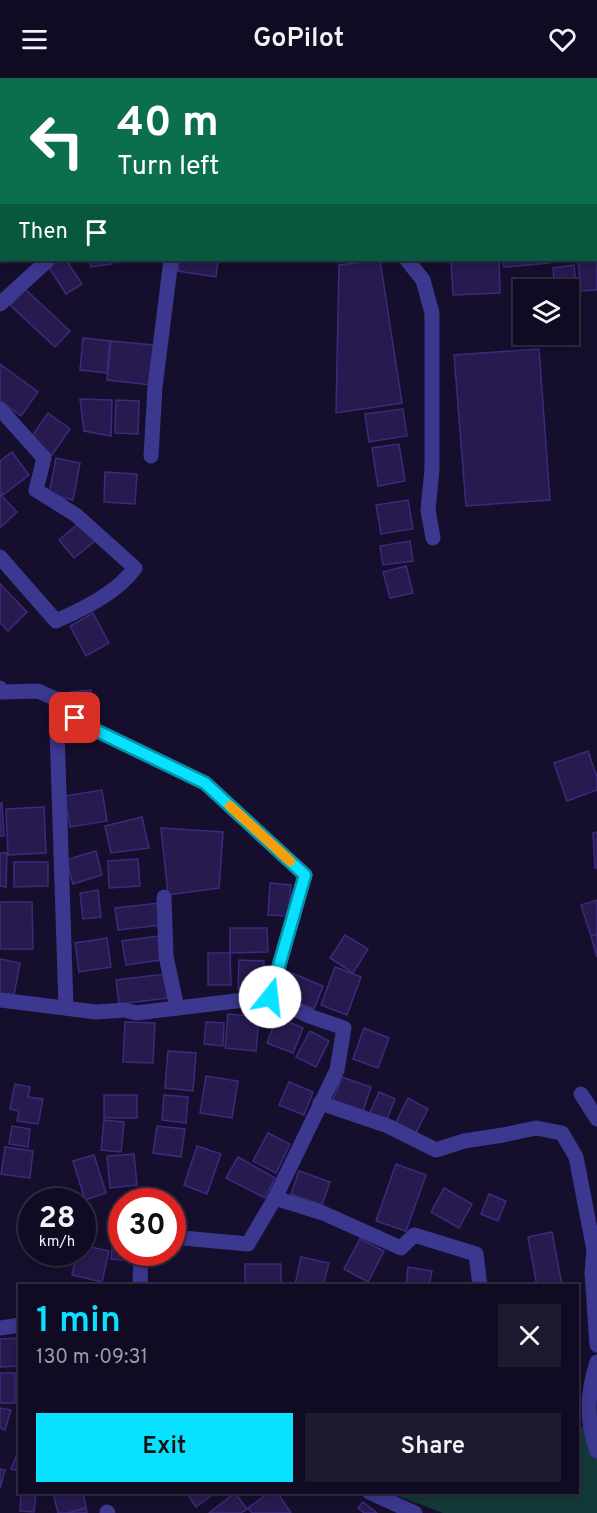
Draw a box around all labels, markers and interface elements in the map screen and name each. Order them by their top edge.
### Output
text: GoPilot [253,22,344,56]
icon: menu [18,23,51,56]
icon: heart [546,23,579,56]
text: 40 m [117,98,219,151]
icon: left [18,102,96,180]
text: Turn left [117,150,219,184]
icon: arrive [80,216,113,249]
text: Then [18,219,68,246]
map controls [513,279,579,345]
button: layers [513,279,579,345]
pin [49,692,100,743]
icon: arrive [58,701,91,734]
position arrow [238,965,302,1029]
speed limit sign: 30 [108,1188,186,1266]
text: 28 [38,1201,76,1238]
text: km/h [39,1233,75,1252]
text: 1 min [36,1299,121,1345]
button: close [498,1304,561,1367]
text: 130 m · 09:31 [36,1345,148,1371]
button: Exit [36,1413,293,1482]
button: Share [305,1413,561,1482]

